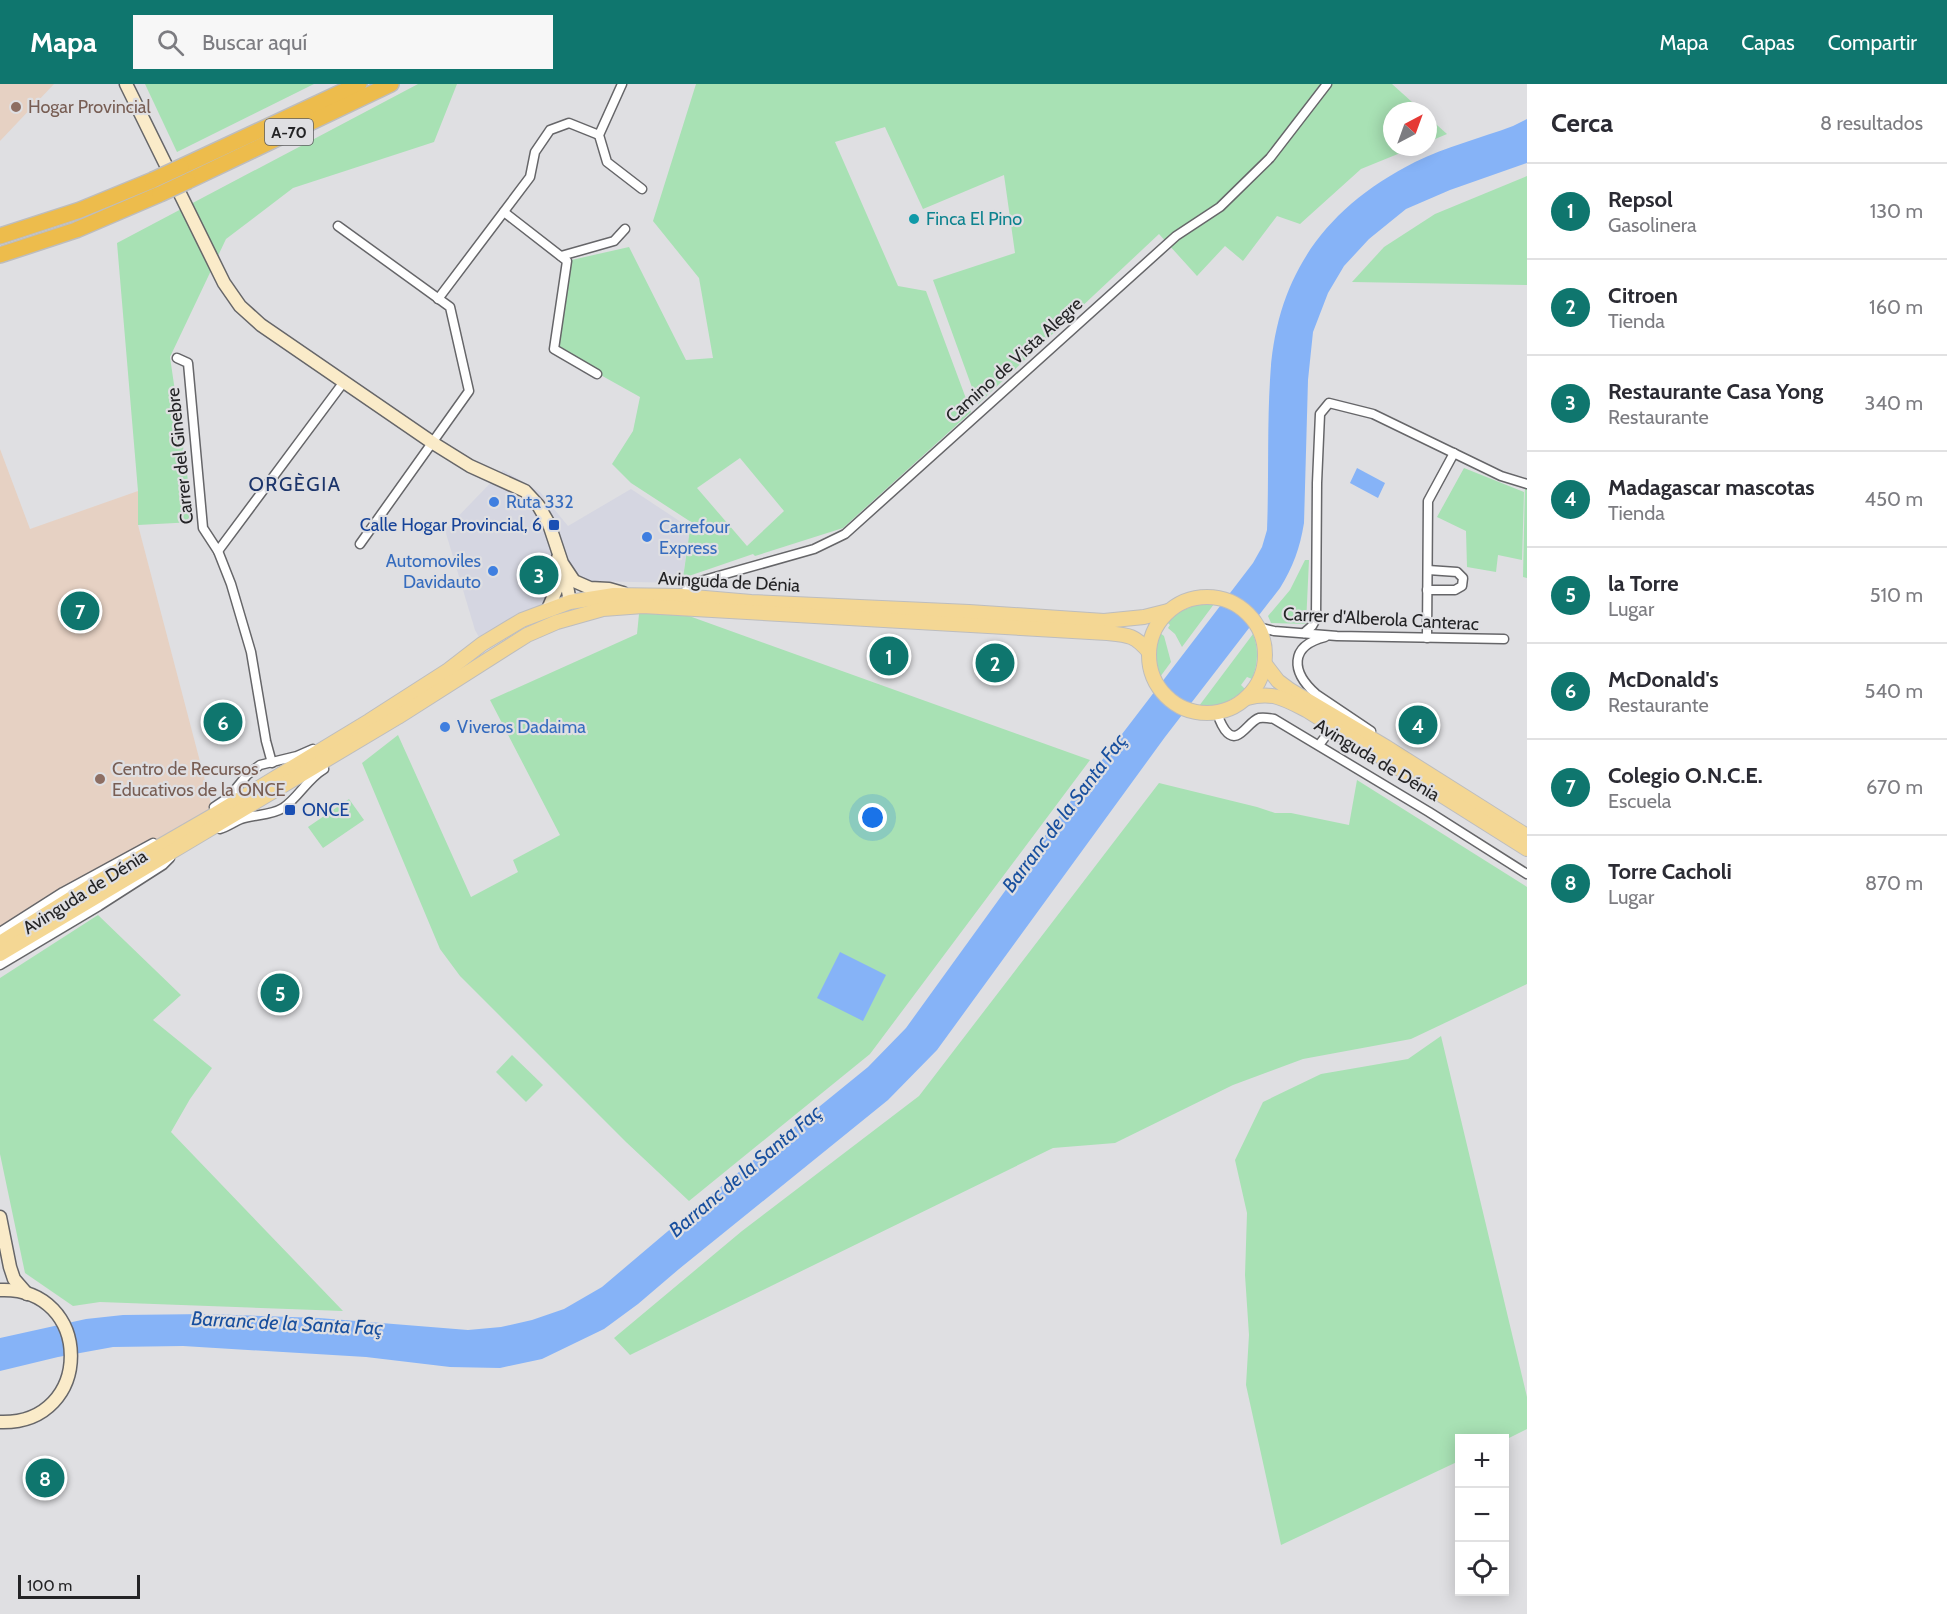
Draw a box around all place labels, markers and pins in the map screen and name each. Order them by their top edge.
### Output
place label: Hogar Provincial [28,96,151,118]
marker: Hogar Provincial [9,100,23,114]
place label: Finca El Pino [926,208,1022,230]
marker: Finca El Pino [907,212,921,226]
place label: Ruta 332 [506,491,574,513]
marker: Ruta 332 [487,495,501,509]
place label: Calle Hogar Provincial, 6 [360,514,542,536]
place label: Carrefour Express [659,516,730,559]
marker: Calle Hogar Provincial, 6 [547,518,561,532]
marker: Carrefour Express [640,530,654,544]
place label: Automoviles Davidauto [386,550,481,593]
pin: 3 [520,552,558,598]
marker: Automoviles Davidauto [486,564,500,578]
pin: 7 [60,588,100,634]
pin: 1 [870,634,908,678]
pin: 2 [976,640,1014,686]
pin: 6 [204,700,242,744]
pin: 4 [1398,702,1438,748]
place label: Viveros Dadaima [457,716,586,738]
marker: Viveros Dadaima [438,720,452,734]
place label: Centro de Recursos Educativos de la ONCE [112,758,286,801]
marker: Centro de Recursos Educativos de la ONCE [93,772,107,786]
place label: ONCE [302,799,350,821]
marker: ONCE [283,803,297,817]
pin: 5 [260,970,300,1016]
pin: 8 [26,1456,64,1500]

